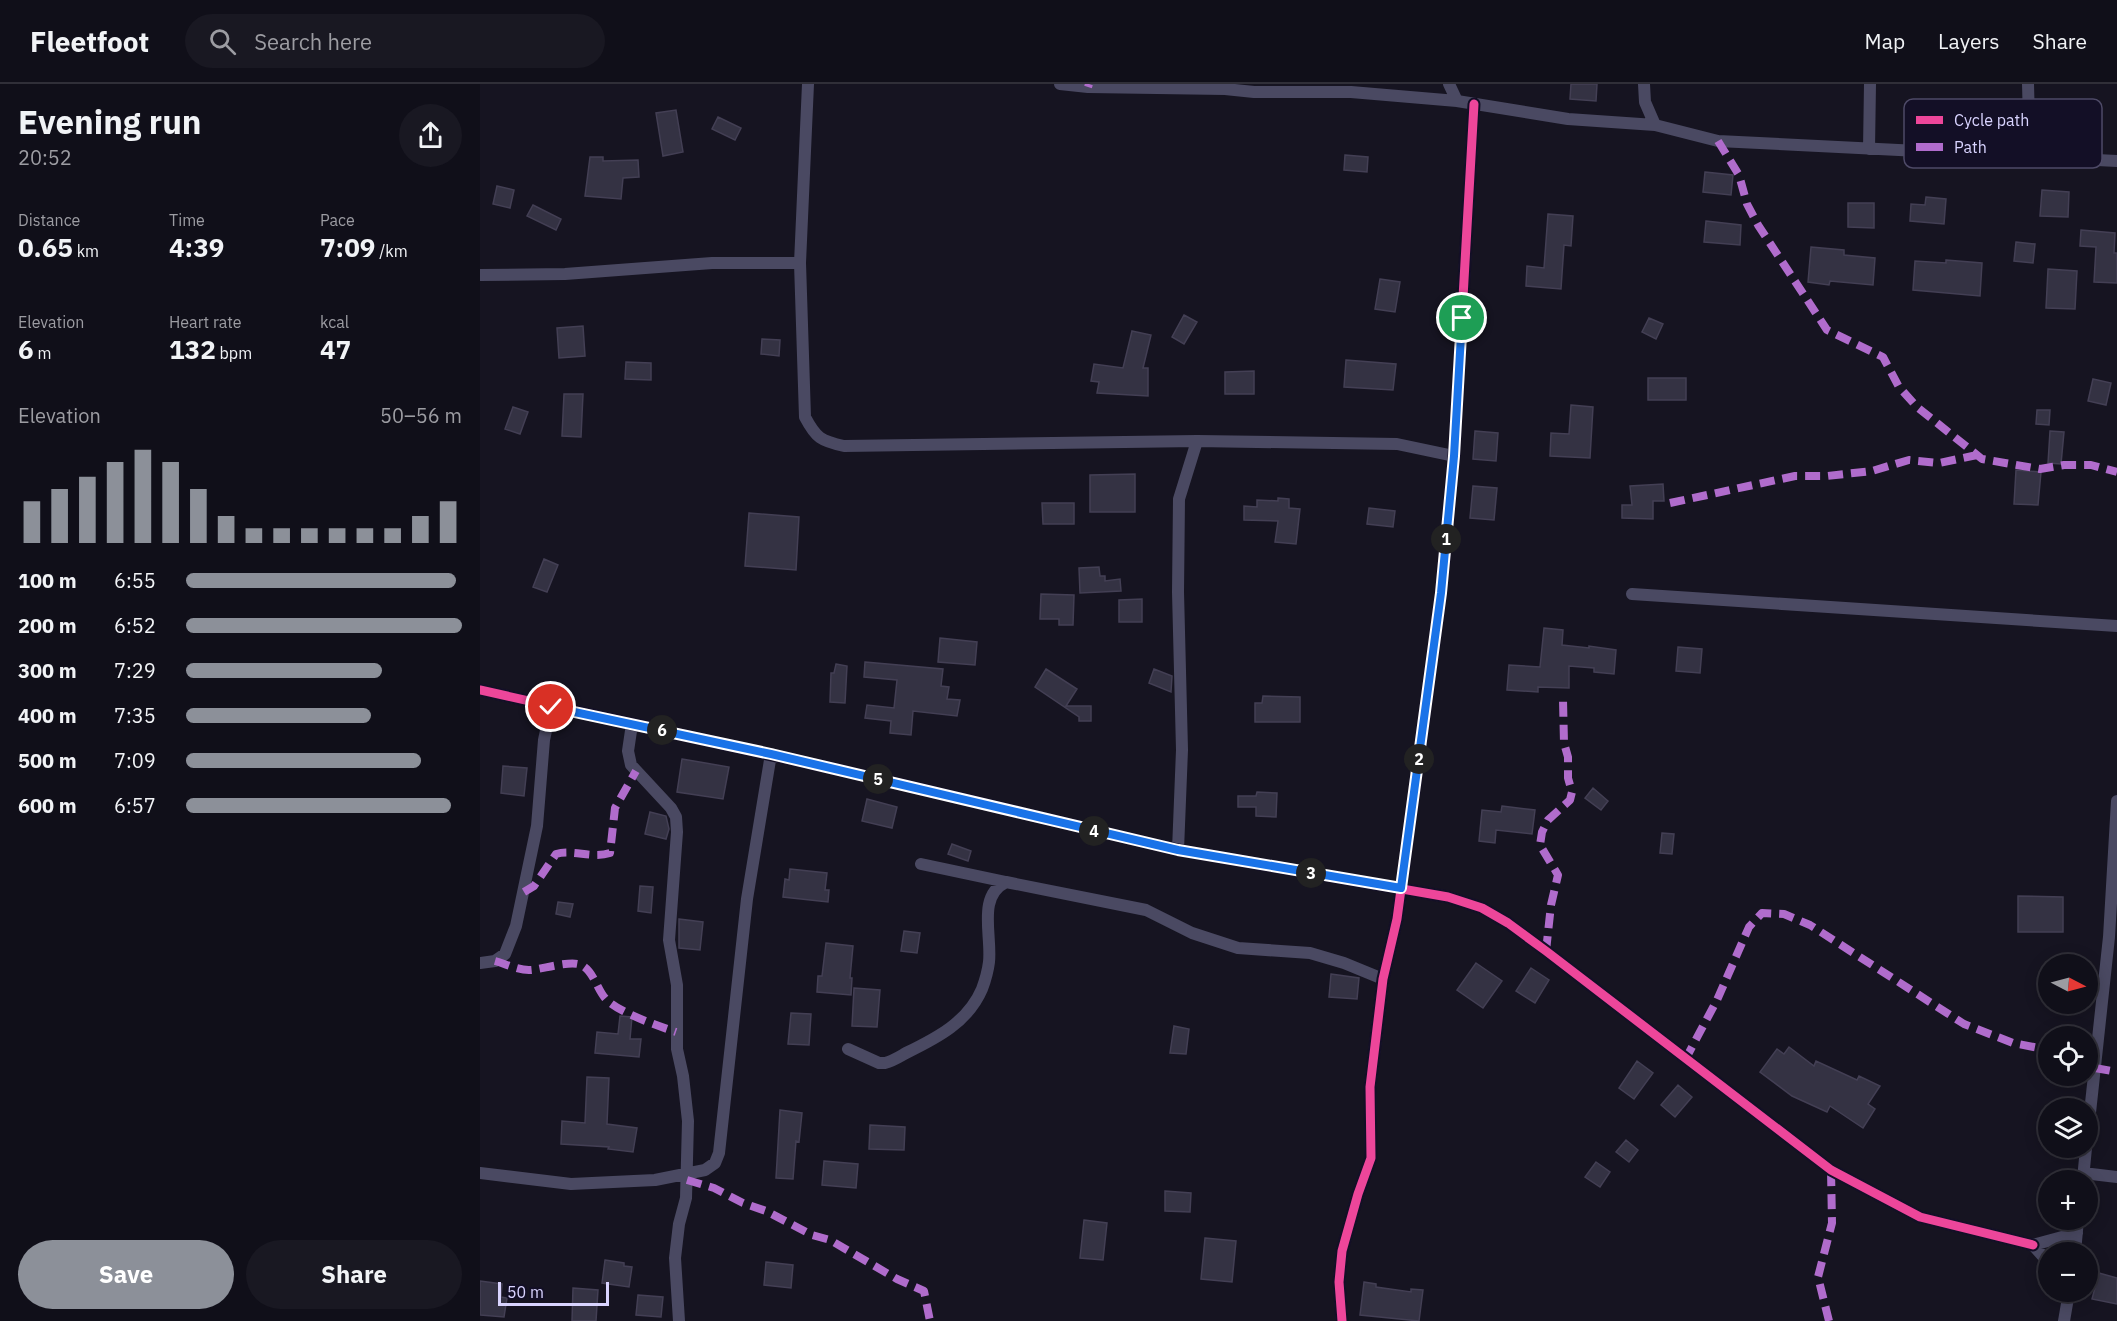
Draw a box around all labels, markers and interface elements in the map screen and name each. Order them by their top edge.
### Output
search box [185,14,605,68]
text: Fleetfoot [30,23,149,60]
icon: search [206,25,239,58]
text: Search here [254,27,372,56]
text: Map [1865,27,1905,55]
text: Layers [1938,27,2000,55]
text: Share [2033,27,2087,55]
legend [1904,99,2102,168]
text: Evening run [18,100,202,143]
button: share [399,104,462,167]
text: Cycle path [1954,110,2029,130]
text: Path [1954,137,1987,157]
text: 20:52 [18,144,72,171]
text: Distance [18,210,80,230]
text: Time [169,210,205,230]
text: Pace [320,210,355,230]
text: 0.65 [18,230,73,264]
text: 4:39 [169,230,224,264]
text: 7:09 [320,230,375,264]
text: km [73,241,99,261]
text: /km [375,241,408,261]
pin [1436,292,1487,343]
icon: arrive [1445,301,1478,334]
text: Elevation [18,312,84,332]
text: Heart rate [169,312,242,332]
text: kcal [320,312,349,332]
text: 6 [18,332,34,366]
text: 132 [169,332,216,366]
text: 47 [320,332,351,366]
text: m [34,343,51,363]
text: bpm [216,343,252,363]
text: Elevation [18,402,101,429]
text: 50–56 m [380,402,462,429]
pin: 1 [1431,524,1461,554]
text: 1 [1441,529,1451,549]
text: 100 m [18,567,77,594]
text: 6:55 [114,567,156,594]
text: 200 m [18,612,77,639]
text: 6:52 [114,612,156,639]
text: 300 m [18,657,77,684]
text: 7:29 [114,657,156,684]
pin [525,681,576,732]
icon: check [534,690,567,723]
text: 400 m [18,702,77,729]
text: 7:35 [114,702,156,729]
pin: 6 [647,715,677,745]
text: 6 [657,720,667,740]
pin: 2 [1404,744,1434,774]
text: 500 m [18,747,77,774]
text: 7:09 [114,747,156,774]
text: 2 [1414,749,1424,769]
pin: 5 [863,764,893,794]
text: 5 [873,769,883,789]
text: 600 m [18,792,77,819]
text: 6:57 [114,792,156,819]
pin: 4 [1079,816,1109,846]
text: 4 [1089,821,1099,841]
pin: 3 [1296,858,1326,888]
text: 3 [1306,863,1316,883]
north arrow [2038,954,2098,1014]
map controls [2038,954,2098,1302]
button: locate [2038,1026,2098,1086]
button: layers [2038,1098,2098,1158]
button: + [2038,1170,2098,1230]
button: Save [18,1240,234,1309]
button: Share [246,1240,462,1309]
button: − [2038,1242,2098,1302]
scale bar [498,1279,609,1306]
text: 50 m [507,1282,544,1302]

